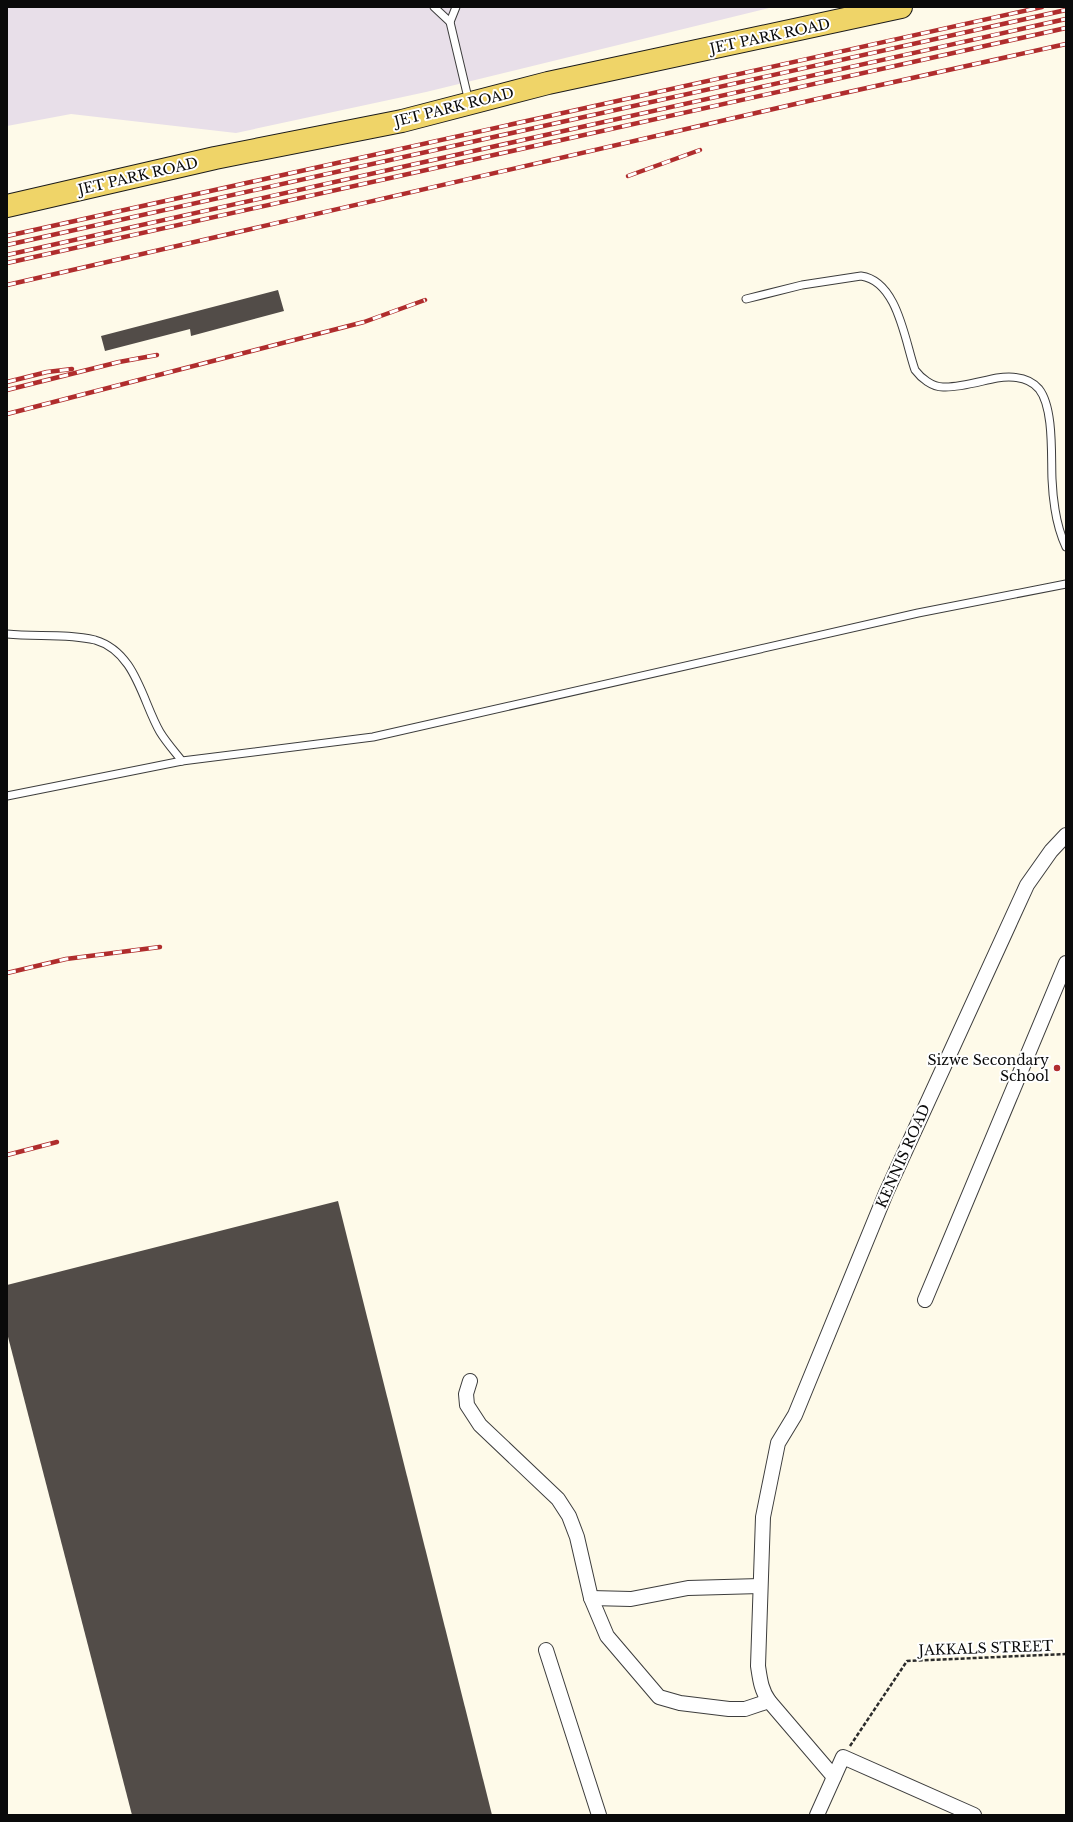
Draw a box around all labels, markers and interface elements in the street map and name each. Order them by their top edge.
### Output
street label: JET PARK ROAD [706,14,832,58]
street label: JET PARK ROAD [390,83,516,131]
street label: JET PARK ROAD [74,153,200,199]
place label: Sizwe Secondary School [927,1051,1049,1085]
marker: Sizwe Secondary School [1052,1063,1062,1073]
street label: KENNIS ROAD [872,1101,934,1211]
street label: JAKKALS STREET [916,1637,1054,1659]

